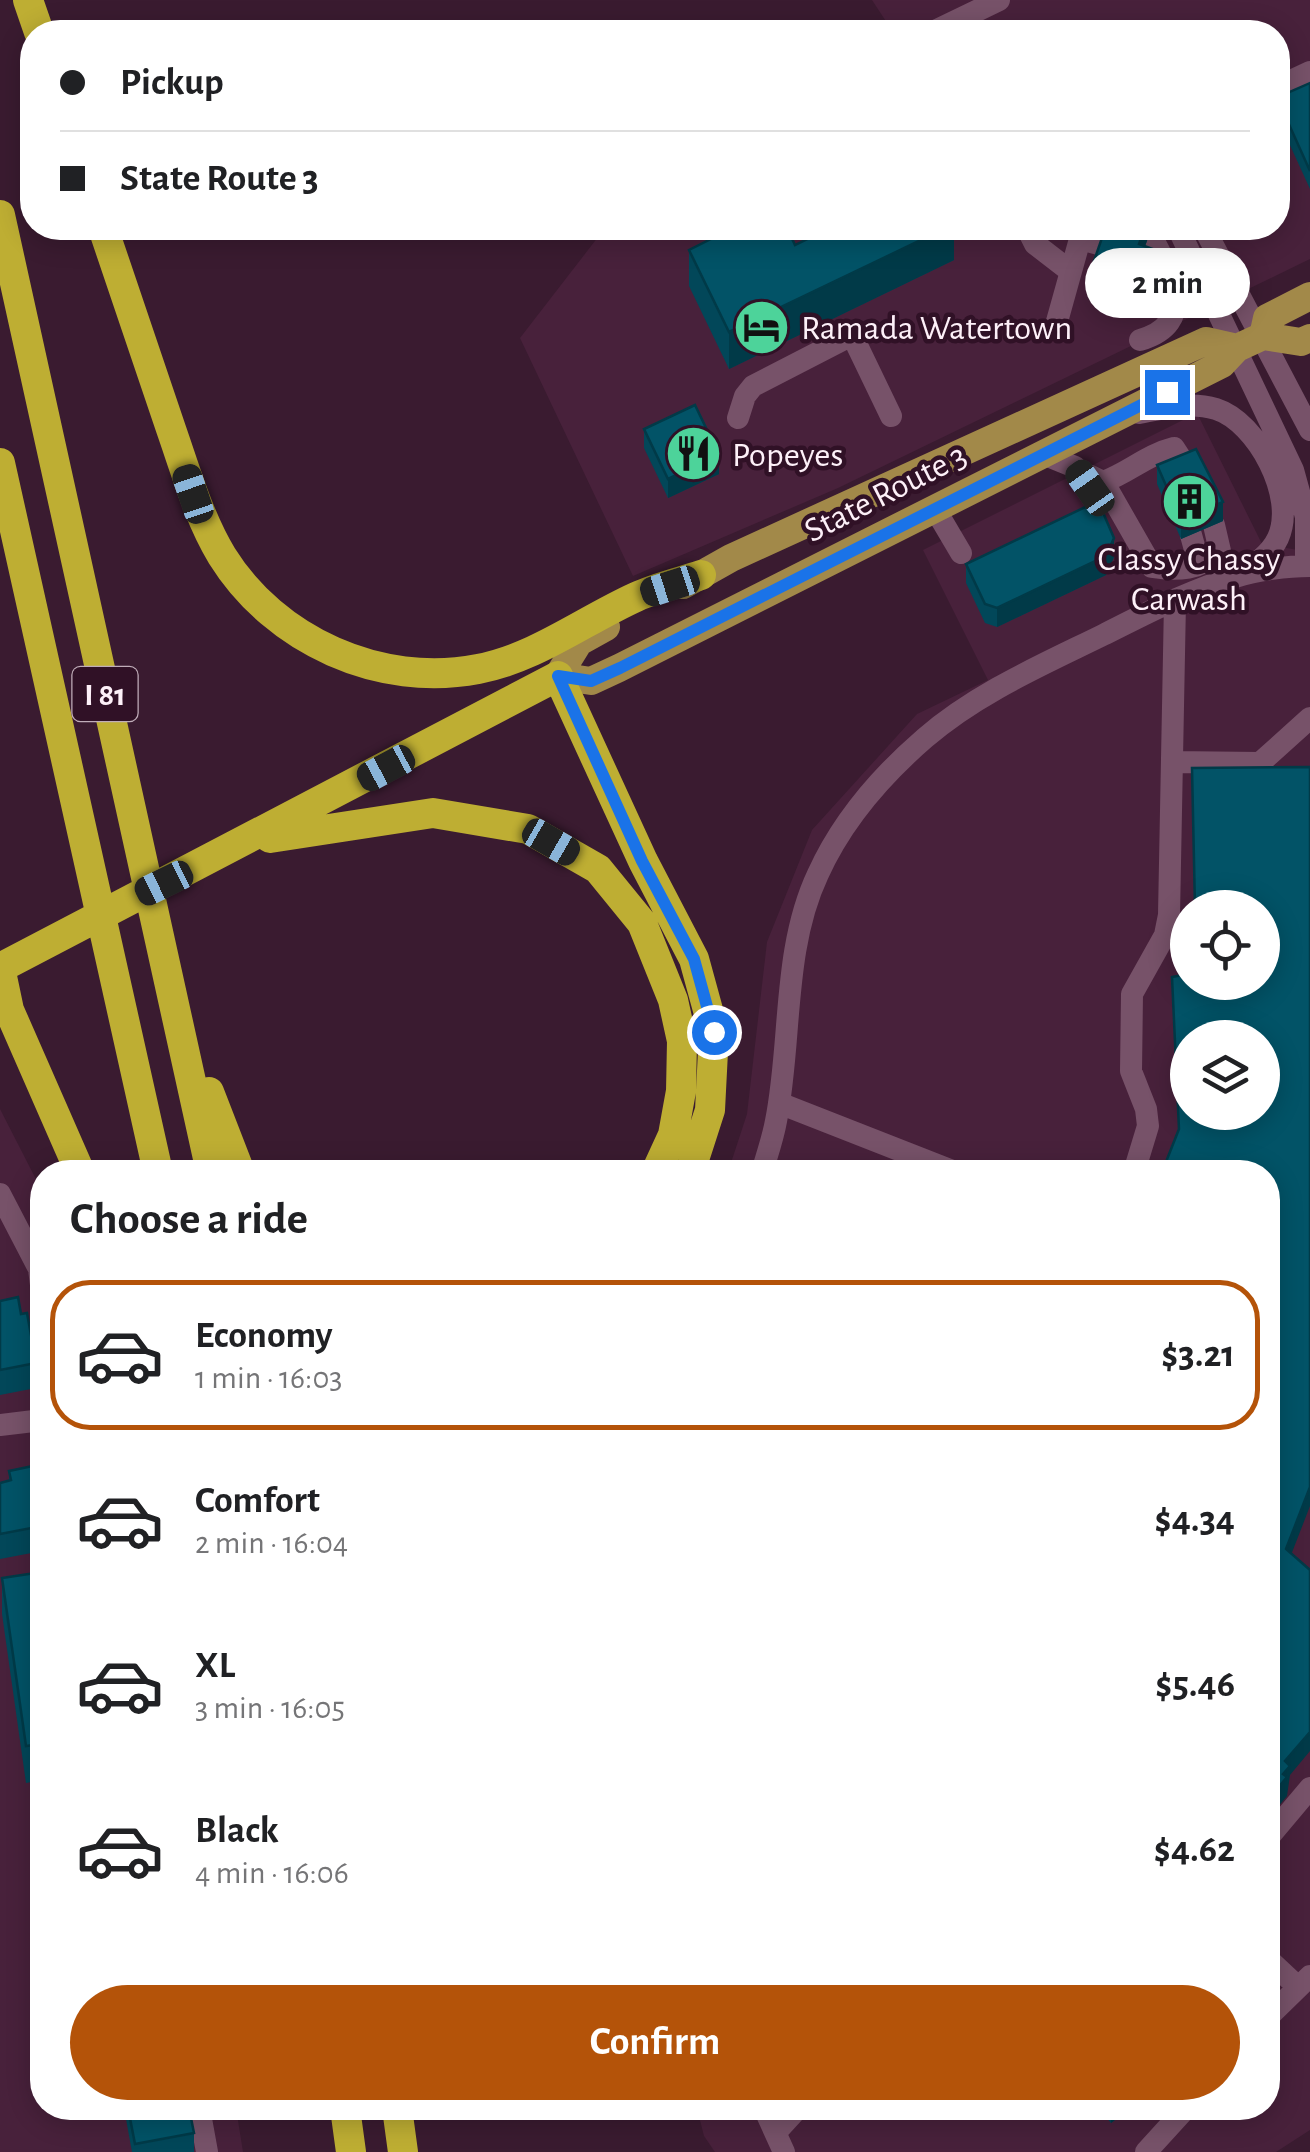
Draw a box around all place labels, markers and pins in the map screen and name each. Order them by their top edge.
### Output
hotel icon: Ramada Watertown [732,297,792,357]
place label: Ramada Watertown [801,311,1072,346]
restaurant icon: Popeyes [663,424,723,484]
place label: Popeyes [732,438,843,473]
building icon: Classy Chassy Carwash [1159,472,1219,532]
place label: Classy Chassy Carwash [1097,542,1281,617]

